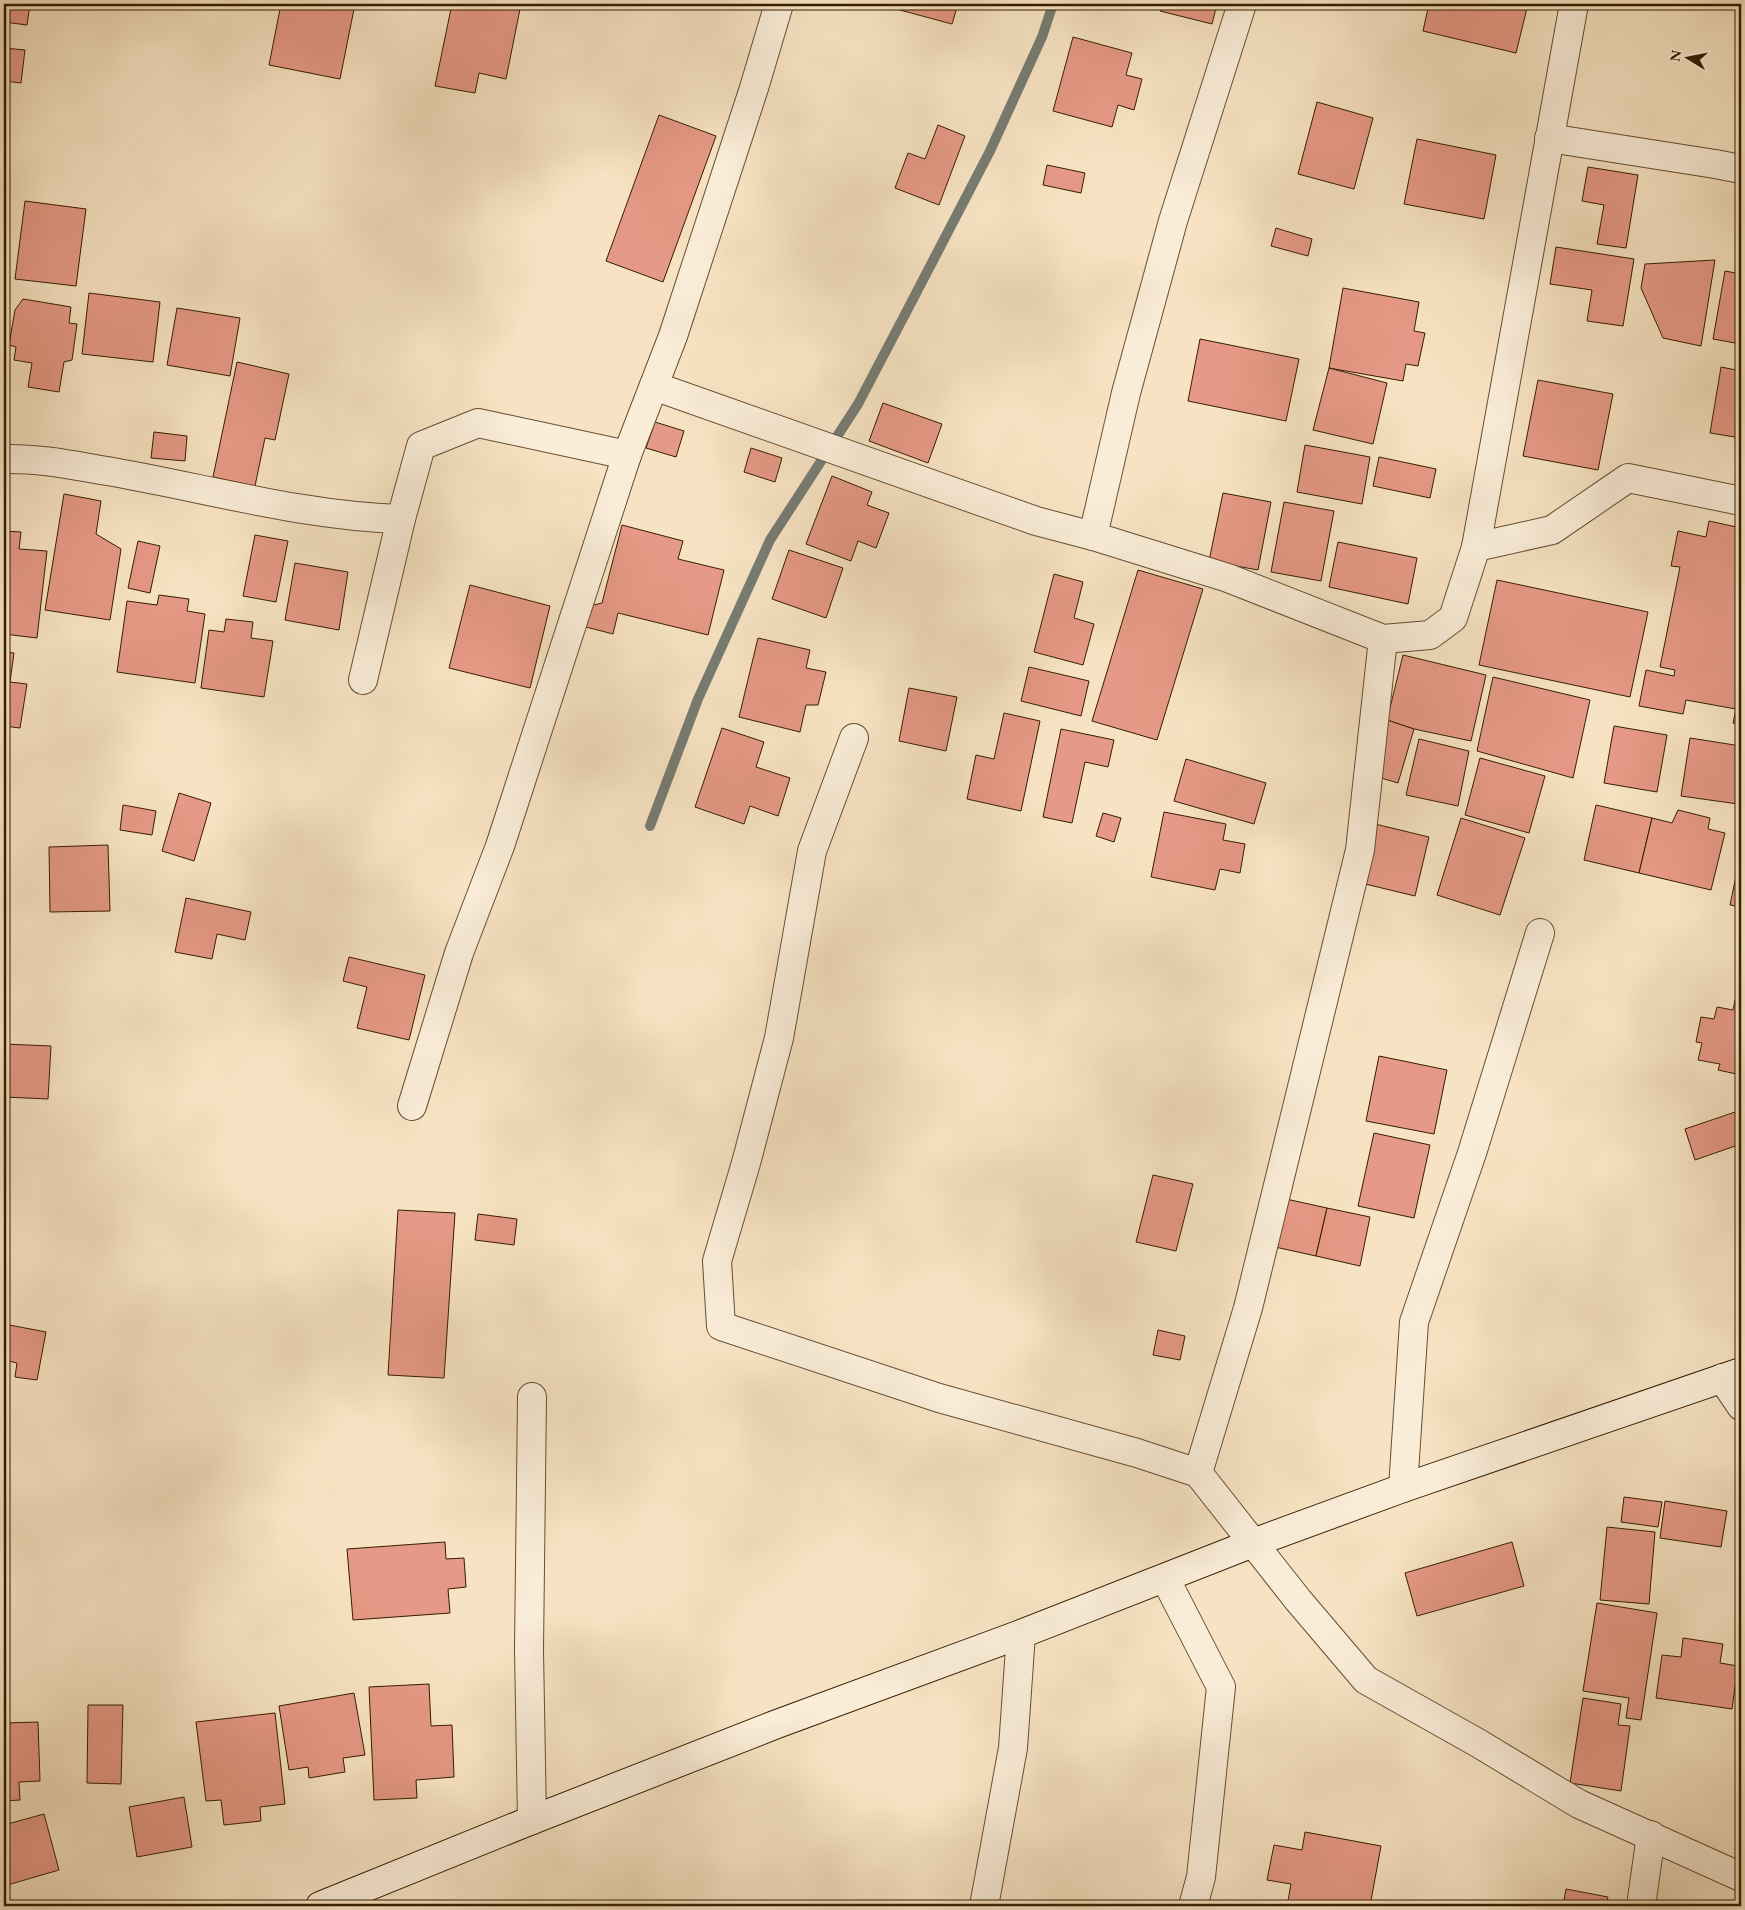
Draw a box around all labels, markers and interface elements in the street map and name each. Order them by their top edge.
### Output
north arrow [1662,32,1712,82]
text: N [1665,48,1685,63]

